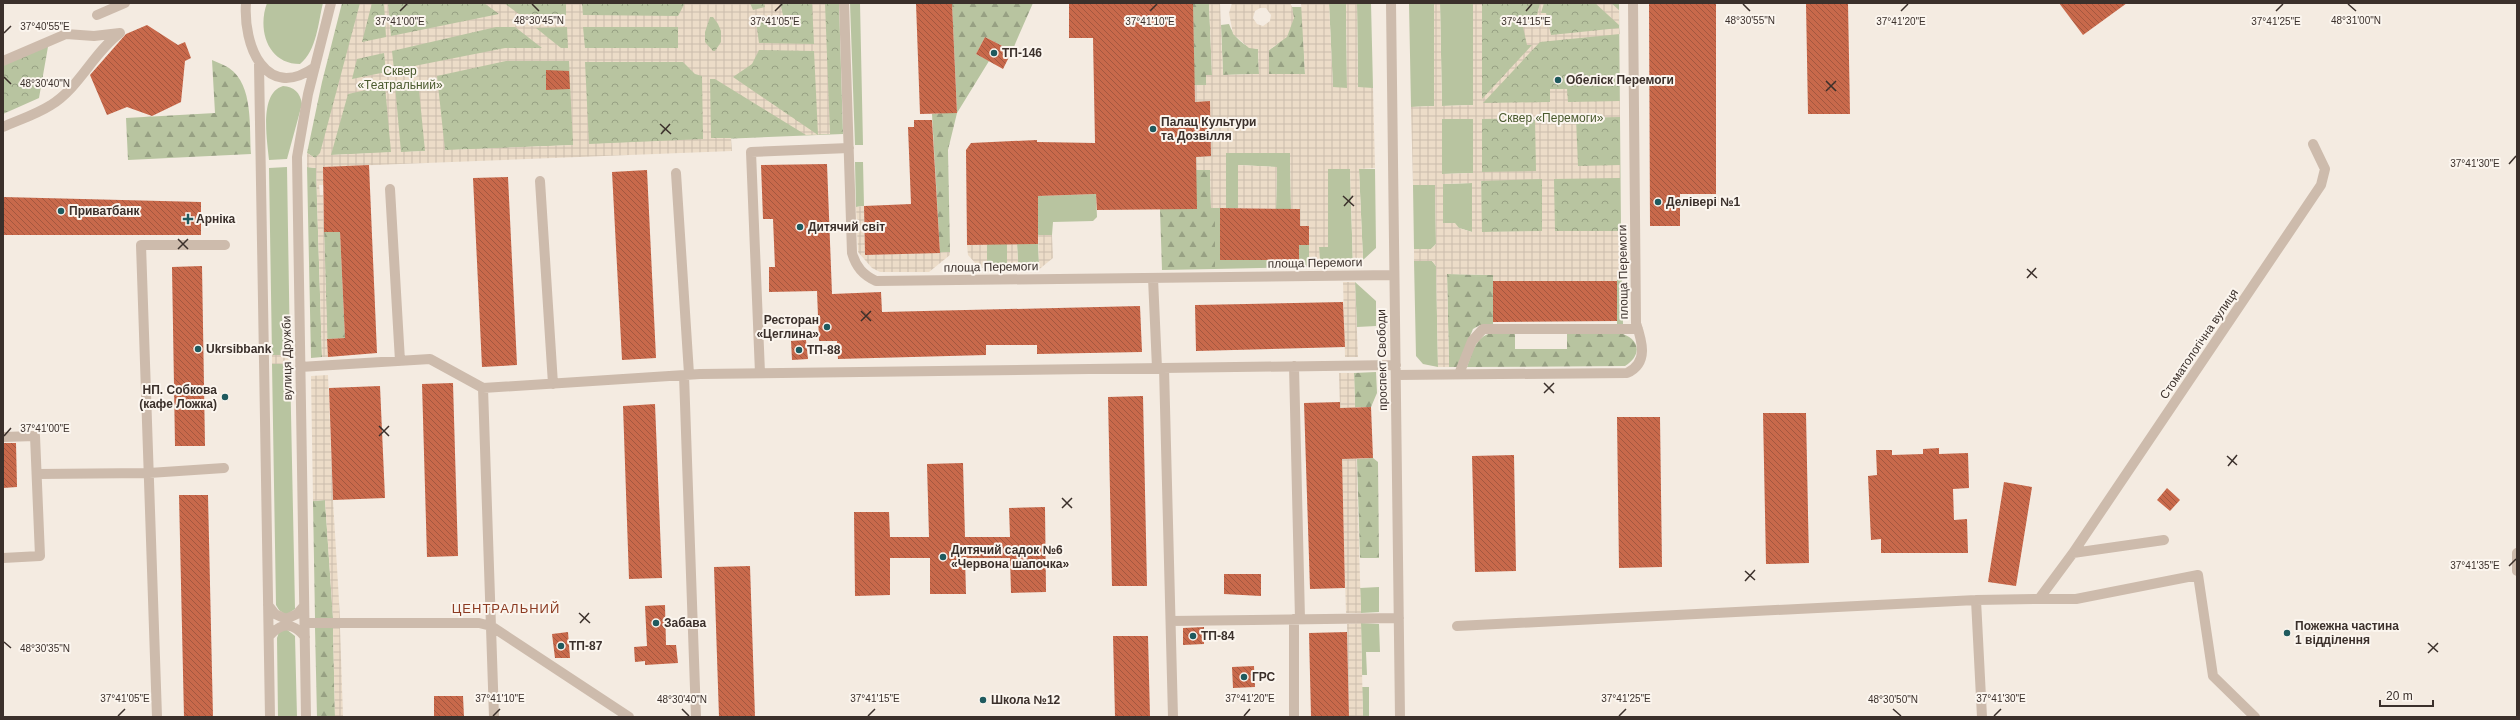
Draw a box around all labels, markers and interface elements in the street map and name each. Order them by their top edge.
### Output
text: 48°30'45"N [514,15,564,26]
text: 48°30'55"N [1725,15,1775,26]
text: 48°31'00"N [2331,15,2381,26]
text: 37°41'00"E [375,16,425,27]
text: 37°41'05"E [750,16,800,27]
text: 37°41'10"E [1125,16,1175,27]
text: 37°41'15"E [1501,16,1551,27]
text: 37°41'20"E [1876,16,1926,27]
text: 37°41'25"E [2251,16,2301,27]
text: 37°40'55"E [20,21,70,32]
place label: ТП-146 [1002,46,1042,60]
marker: ТП-146 [989,48,999,58]
park label: Сквер «Театральний» [357,64,443,92]
place label: Обеліск Перемоги [1566,73,1674,87]
marker: Обеліск Перемоги [1553,75,1563,85]
text: 48°30'40"N [20,78,70,89]
park label: Сквер «Перемоги» [1499,111,1604,125]
place label: Палац Культури та Дозвілля [1161,115,1257,143]
marker: Палац Культури та Дозвілля [1148,124,1158,134]
text: 37°41'30"E [2450,158,2500,169]
place label: Делівері №1 [1666,195,1741,209]
marker: Делівері №1 [1653,197,1663,207]
place label: Приватбанк [69,204,140,218]
marker: Приватбанк [56,206,66,216]
place label: Арніка [196,212,236,226]
marker: Арніка [183,214,193,224]
place label: Дитячий світ [808,220,885,234]
marker: Дитячий світ [795,222,805,232]
street label: площа Перемоги [1615,224,1631,320]
street label: площа Перемоги [1267,255,1363,271]
street label: площа Перемоги [943,259,1039,275]
street label: Стоматологічна вулиця [2157,286,2241,402]
street label: проспект Свободи [1374,309,1390,411]
place label: Ресторан «Цеглина» [756,313,819,341]
street label: вулиця Дружби [279,315,295,401]
marker: Ресторан «Цеглина» [822,322,832,332]
place label: Ukrsibbank [206,342,272,356]
place label: ТП-88 [807,343,841,357]
marker: Ukrsibbank [193,344,203,354]
marker: ТП-88 [794,345,804,355]
place label: НП. Собкова (кафе Ложка) [139,383,217,411]
marker: НП. Собкова (кафе Ложка) [220,392,230,402]
text: 37°41'00"E [20,423,70,434]
place label: Дитячий садок №6 «Червона шапочка» [951,543,1070,571]
marker: Дитячий садок №6 «Червона шапочка» [938,552,948,562]
text: 37°41'35"E [2450,560,2500,571]
district label: ЦЕНТРАЛЬНИЙ [452,601,560,616]
place label: Забава [664,616,706,630]
marker: Забава [651,618,661,628]
place label: Пожежна частина 1 відділення [2295,619,2399,647]
marker: Пожежна частина 1 відділення [2282,628,2292,638]
place label: ТП-84 [1201,629,1235,643]
marker: ТП-84 [1188,631,1198,641]
place label: ТП-87 [569,639,603,653]
marker: ТП-87 [556,641,566,651]
text: 48°30'35"N [20,643,70,654]
place label: ГРС [1252,670,1276,684]
marker: ГРС [1239,672,1249,682]
scale bar [2380,682,2433,708]
text: 20 m [2386,689,2413,703]
text: 37°41'05"E [100,693,150,704]
text: 37°41'10"E [475,693,525,704]
text: 37°41'15"E [850,693,900,704]
place label: Школа №12 [991,693,1061,707]
text: 37°41'20"E [1225,693,1275,704]
text: 37°41'25"E [1601,693,1651,704]
text: 37°41'30"E [1976,693,2026,704]
text: 48°30'40"N [657,694,707,705]
text: 48°30'50"N [1868,694,1918,705]
marker: Школа №12 [978,695,988,705]

